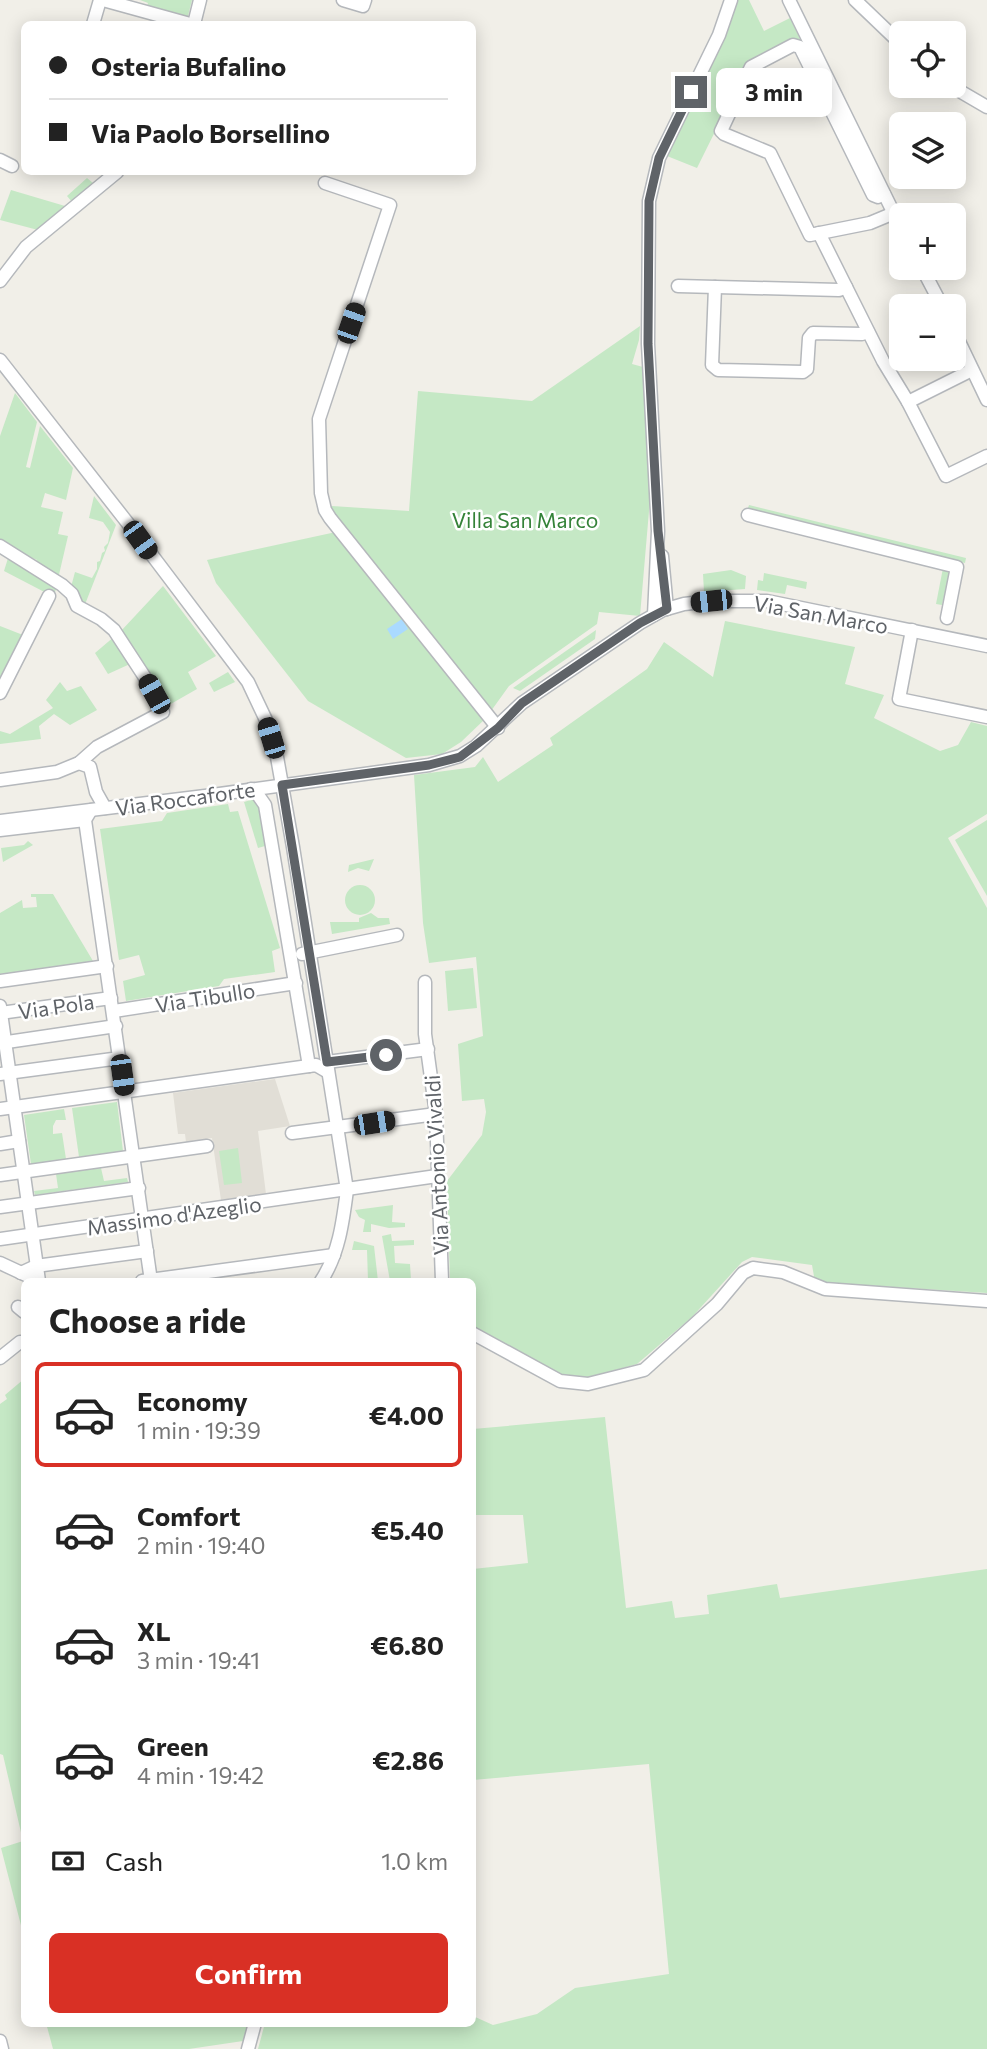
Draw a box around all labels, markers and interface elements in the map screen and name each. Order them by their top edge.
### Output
map controls [889,21,966,371]
button: locate [889,21,966,98]
text: Osteria Bufalino [91,50,286,81]
callout: 3 min [716,68,831,116]
route end [675,76,707,108]
text: 3 min [745,78,803,106]
button: layers [889,112,966,189]
text: Via Paolo Borsellino [91,117,330,148]
button: + [889,203,966,280]
button: − [889,294,966,371]
car [335,300,368,346]
park label: Villa San Marco [452,507,598,532]
car [120,517,161,563]
car [690,588,733,614]
street label: Via San Marco [752,590,890,638]
car [135,671,174,717]
car [255,715,288,761]
street label: Via Roccaforte [114,776,256,820]
street label: Via Tibullo [153,977,257,1017]
street label: Via Pola [16,988,96,1024]
route start [370,1039,402,1071]
car [109,1053,136,1097]
street label: Via Antonio Vivaldi [419,1074,453,1256]
car [352,1109,397,1137]
street label: Massimo d'Azeglio [85,1190,263,1240]
text: Choose a ride [49,1300,246,1340]
icon: car [53,1383,116,1446]
text: Economy [137,1385,248,1416]
text: €4.00 [369,1399,444,1430]
text: 1 min · 19:39 [137,1416,261,1444]
icon: car [53,1498,116,1561]
text: Comfort [137,1500,240,1531]
text: €5.40 [371,1514,444,1545]
text: 2 min · 19:40 [137,1531,266,1559]
icon: car [53,1613,116,1676]
text: XL [137,1615,171,1646]
text: €6.80 [370,1629,444,1660]
text: 3 min · 19:41 [137,1646,260,1674]
icon: car [53,1728,116,1791]
text: Green [137,1730,209,1761]
text: €2.86 [372,1744,444,1775]
text: 4 min · 19:42 [137,1761,264,1789]
icon: cash [49,1842,87,1880]
text: Cash [105,1845,163,1876]
text: 1.0 km [381,1847,448,1875]
button: Confirm [49,1933,448,2013]

